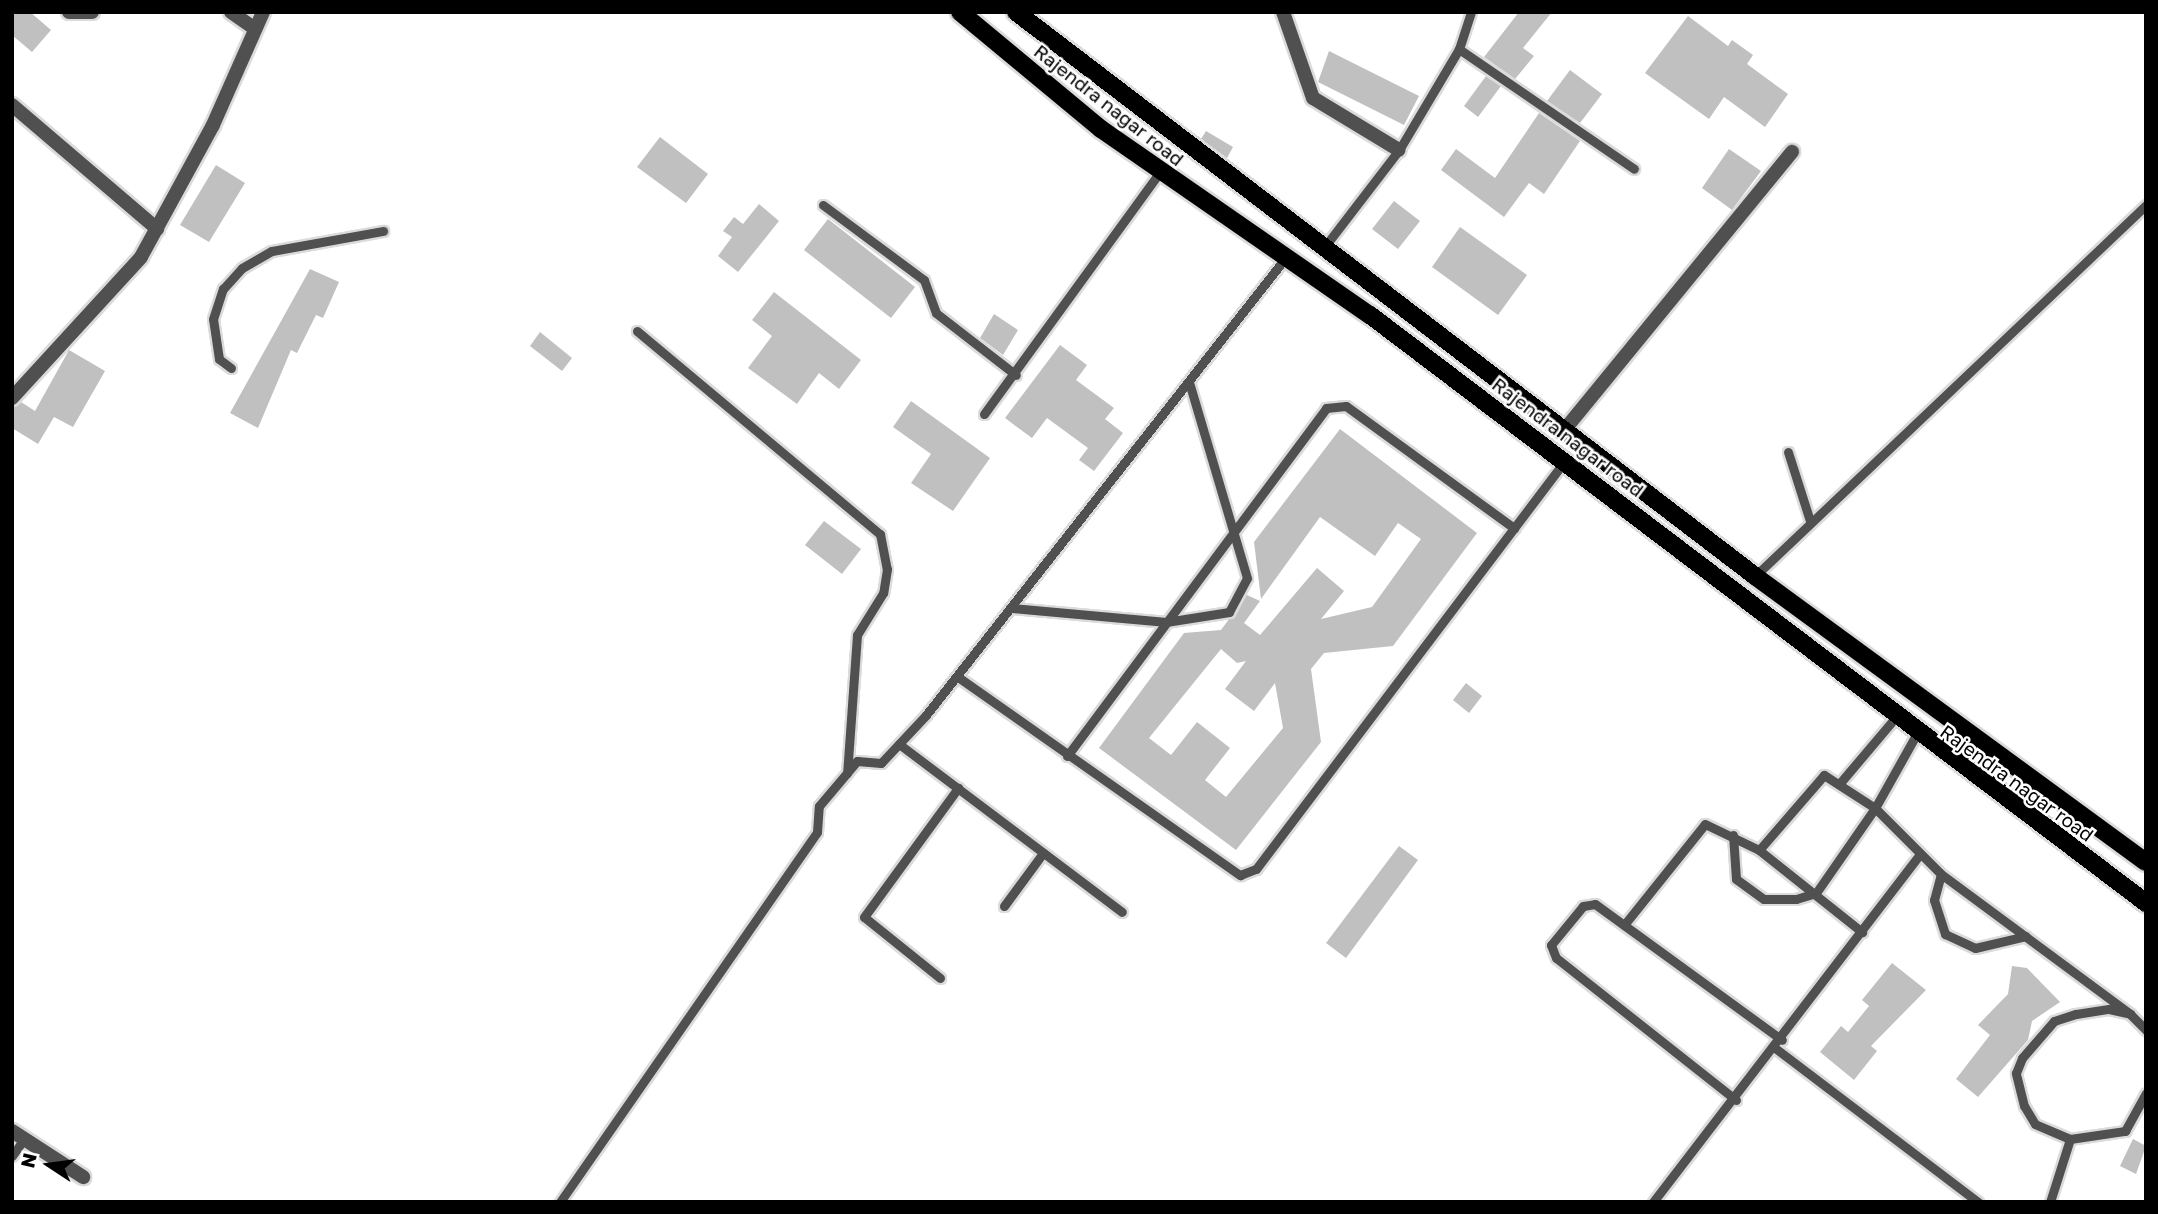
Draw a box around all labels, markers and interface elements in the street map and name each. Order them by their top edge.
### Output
street label: Rajendra nagar road [1030,39,1188,171]
street label: Rajendra nagar road [1488,373,1648,501]
street label: Rajendra nagar road [1936,720,2098,846]
north arrow [14,1130,84,1200]
text: N [15,1151,41,1170]

